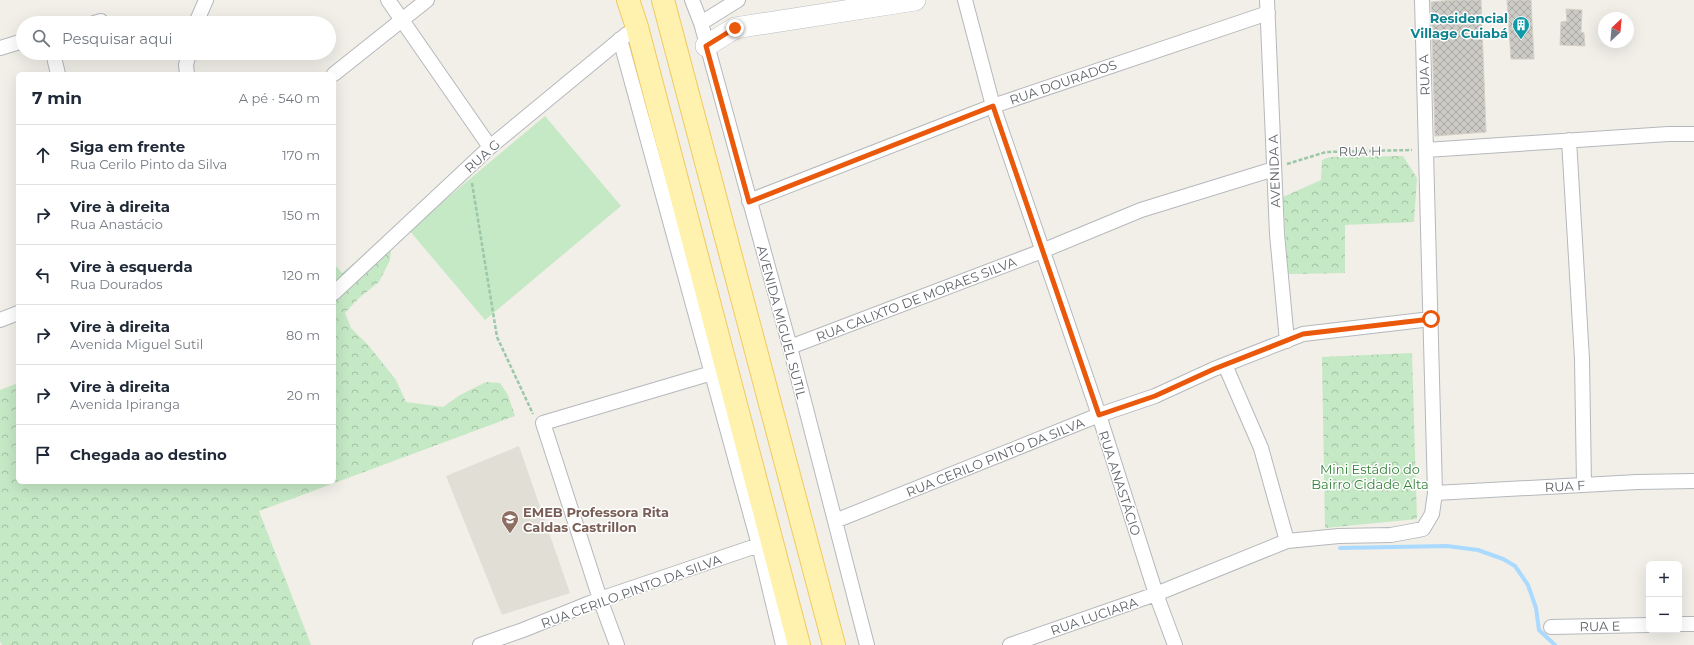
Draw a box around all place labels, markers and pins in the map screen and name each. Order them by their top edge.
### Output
place label: Residencial Village Cuiabá [1410,10,1508,41]
building icon: Residencial Village Cuiabá [1511,15,1531,40]
place label: EMEB Professora Rita Caldas Castrillon [523,504,669,535]
school or university icon: EMEB Professora Rita Caldas Castrillon [500,509,520,534]

